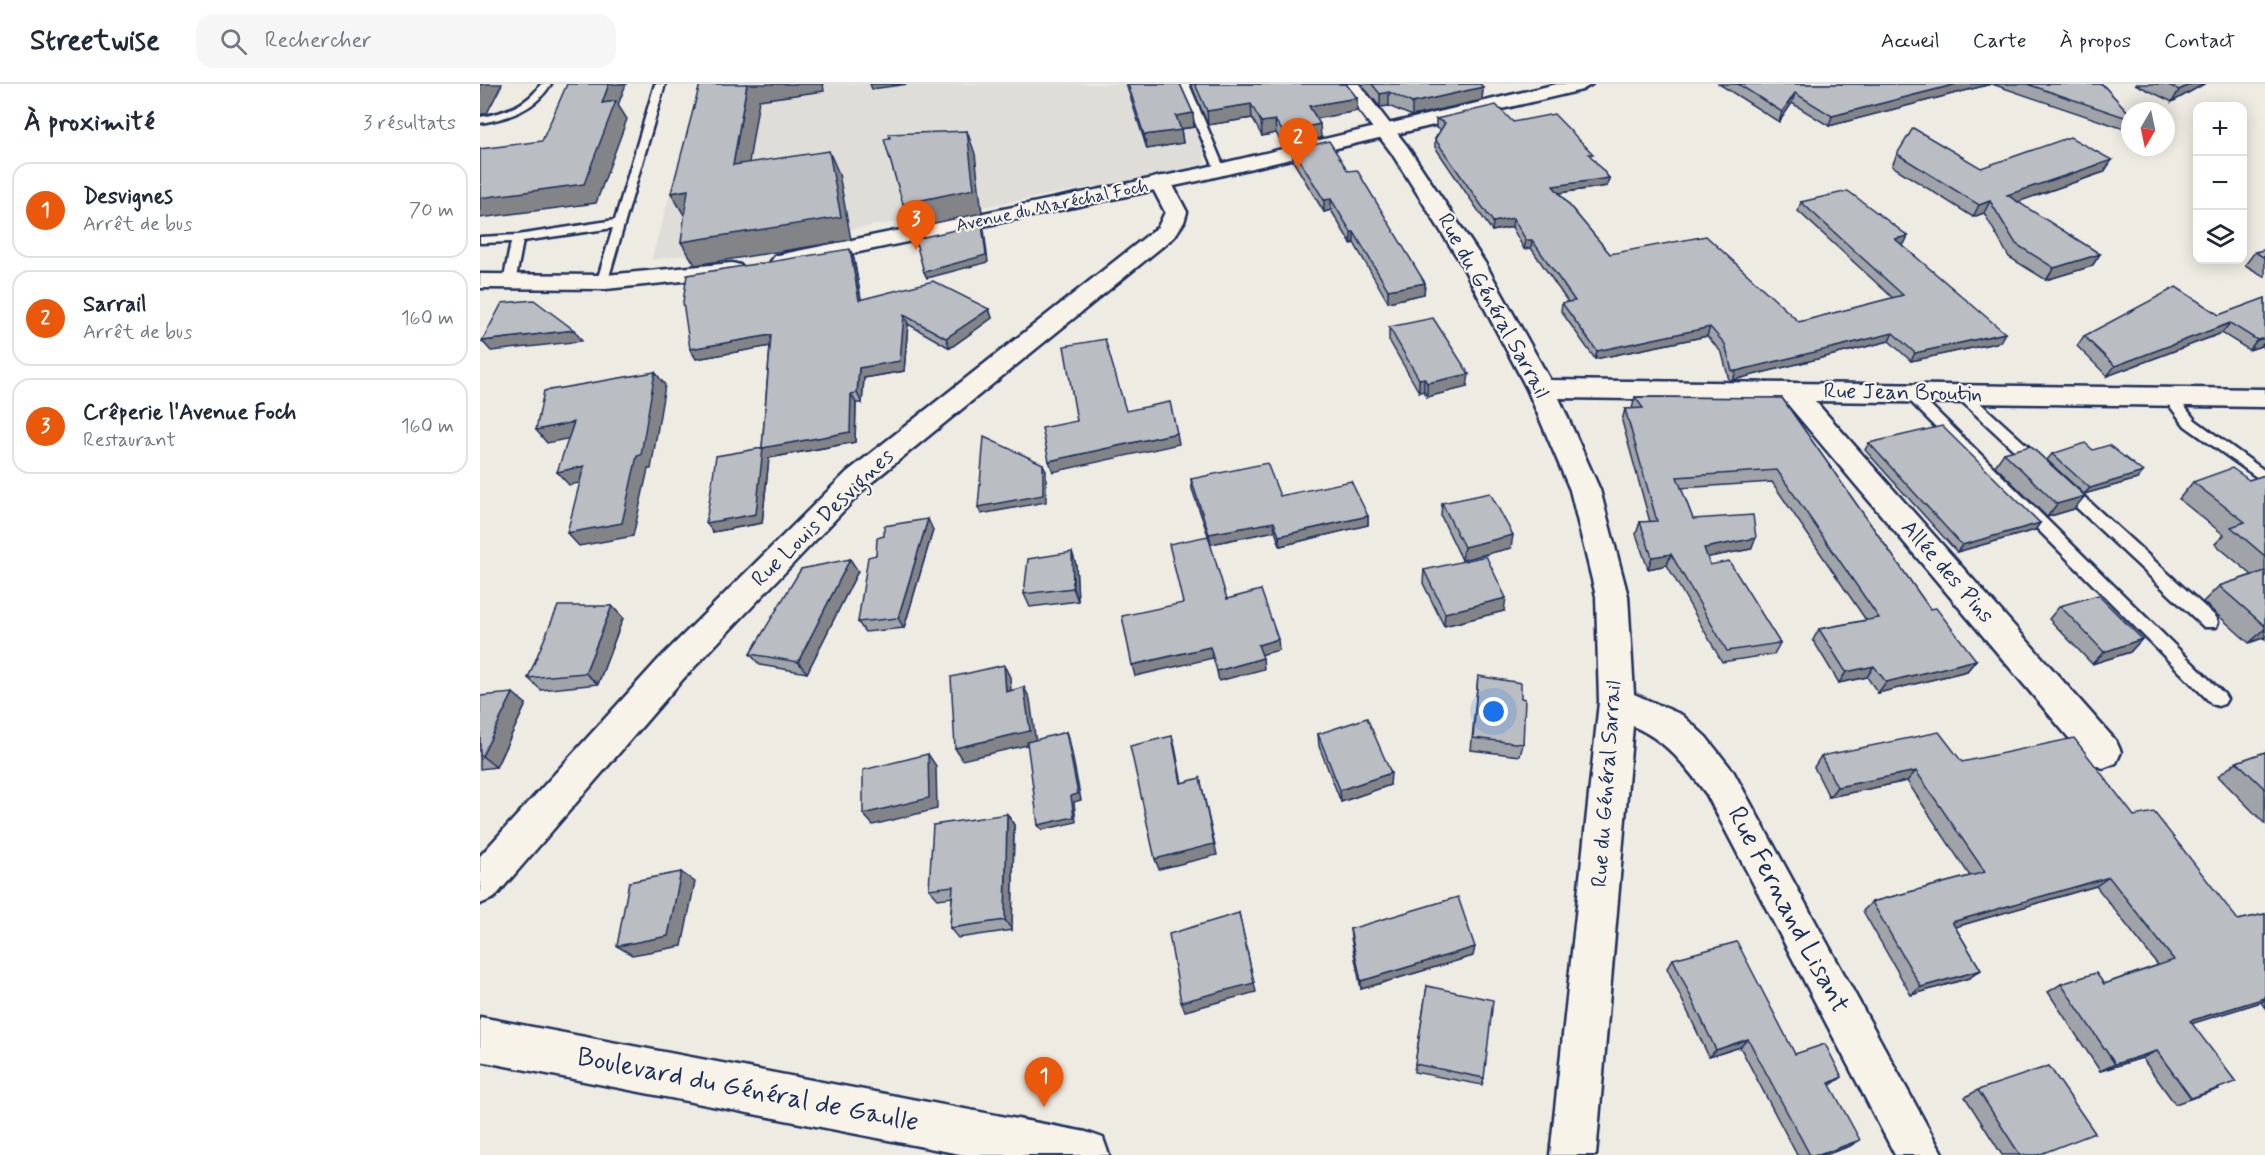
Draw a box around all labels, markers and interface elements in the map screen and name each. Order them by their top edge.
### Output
search box [196,14,616,68]
text: Streetwise [30,23,160,60]
icon: search [217,25,250,58]
text: Rechercher [265,27,372,55]
text: Accueil [1881,27,1940,55]
text: Carte [1973,27,2027,55]
text: À propos [2060,27,2131,55]
text: Contact [2164,27,2235,55]
north arrow [2121,102,2175,156]
map controls [2193,102,2247,264]
button: + [2193,102,2247,156]
text: À proximité [24,106,155,140]
text: 3 résultats [363,110,456,137]
pin: 2 [1278,118,1318,168]
button: − [2193,156,2247,210]
street label: Avenue du Maréchal Foch [954,174,1150,238]
text: Desvignes [83,183,173,211]
text: 1 [41,197,50,224]
text: 70 m [409,197,454,224]
pin: 3 [896,200,936,250]
street label: Rue du Général Sarrail [1431,209,1555,403]
button: layers [2193,210,2247,264]
text: Arrêt de bus [83,211,192,238]
text: Sarrail [83,291,147,319]
text: 2 [41,305,50,332]
text: 160 m [401,305,454,332]
text: Arrêt de bus [83,319,192,346]
street label: Rue Jean Broutin [1823,378,1983,408]
text: Crêperie l'Avenue Foch [83,399,296,427]
text: 3 [41,413,50,440]
text: 160 m [401,413,454,440]
text: Restaurant [83,427,176,454]
street label: Rue Louis Desvignes [746,443,903,595]
street label: Allée des Pins [1894,515,2000,630]
street label: Rue du Général Sarrail [1586,680,1628,888]
your location [1479,697,1508,726]
street label: Rue Fernand Lisant [1719,801,1857,1019]
street label: Boulevard du Général de Gaulle [574,1040,922,1140]
pin: 1 [1024,1058,1064,1107]

